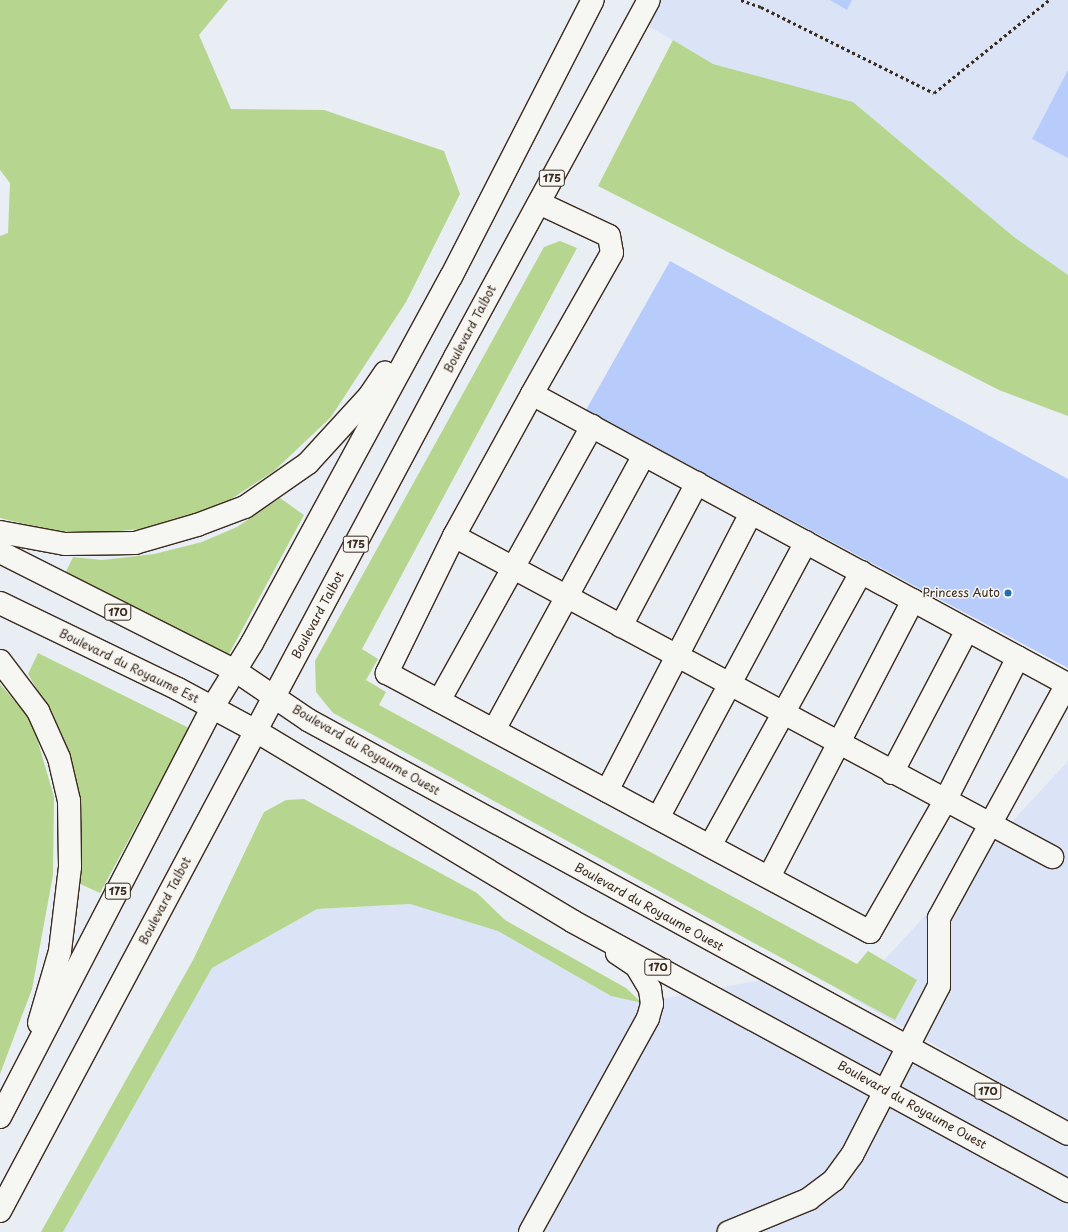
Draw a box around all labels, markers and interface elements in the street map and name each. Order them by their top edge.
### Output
road number: 175 [538,169,566,187]
street label: Boulevard Talbot [441,283,499,375]
road number: 175 [342,535,370,553]
street label: Boulevard Talbot [289,569,347,661]
place label: Princess Auto [922,586,1000,600]
marker: Princess Auto [1003,588,1013,598]
road number: 170 [104,603,132,621]
street label: Boulevard du Royaume Est [57,626,201,706]
street label: Boulevard du Royaume Ouest [289,701,443,799]
street label: Boulevard Talbot [136,855,194,947]
street label: Boulevard du Royaume Ouest [572,860,726,954]
road number: 175 [104,882,132,900]
road number: 170 [644,958,672,976]
street label: Boulevard du Royaume Ouest [835,1058,989,1152]
road number: 170 [974,1082,1002,1100]

